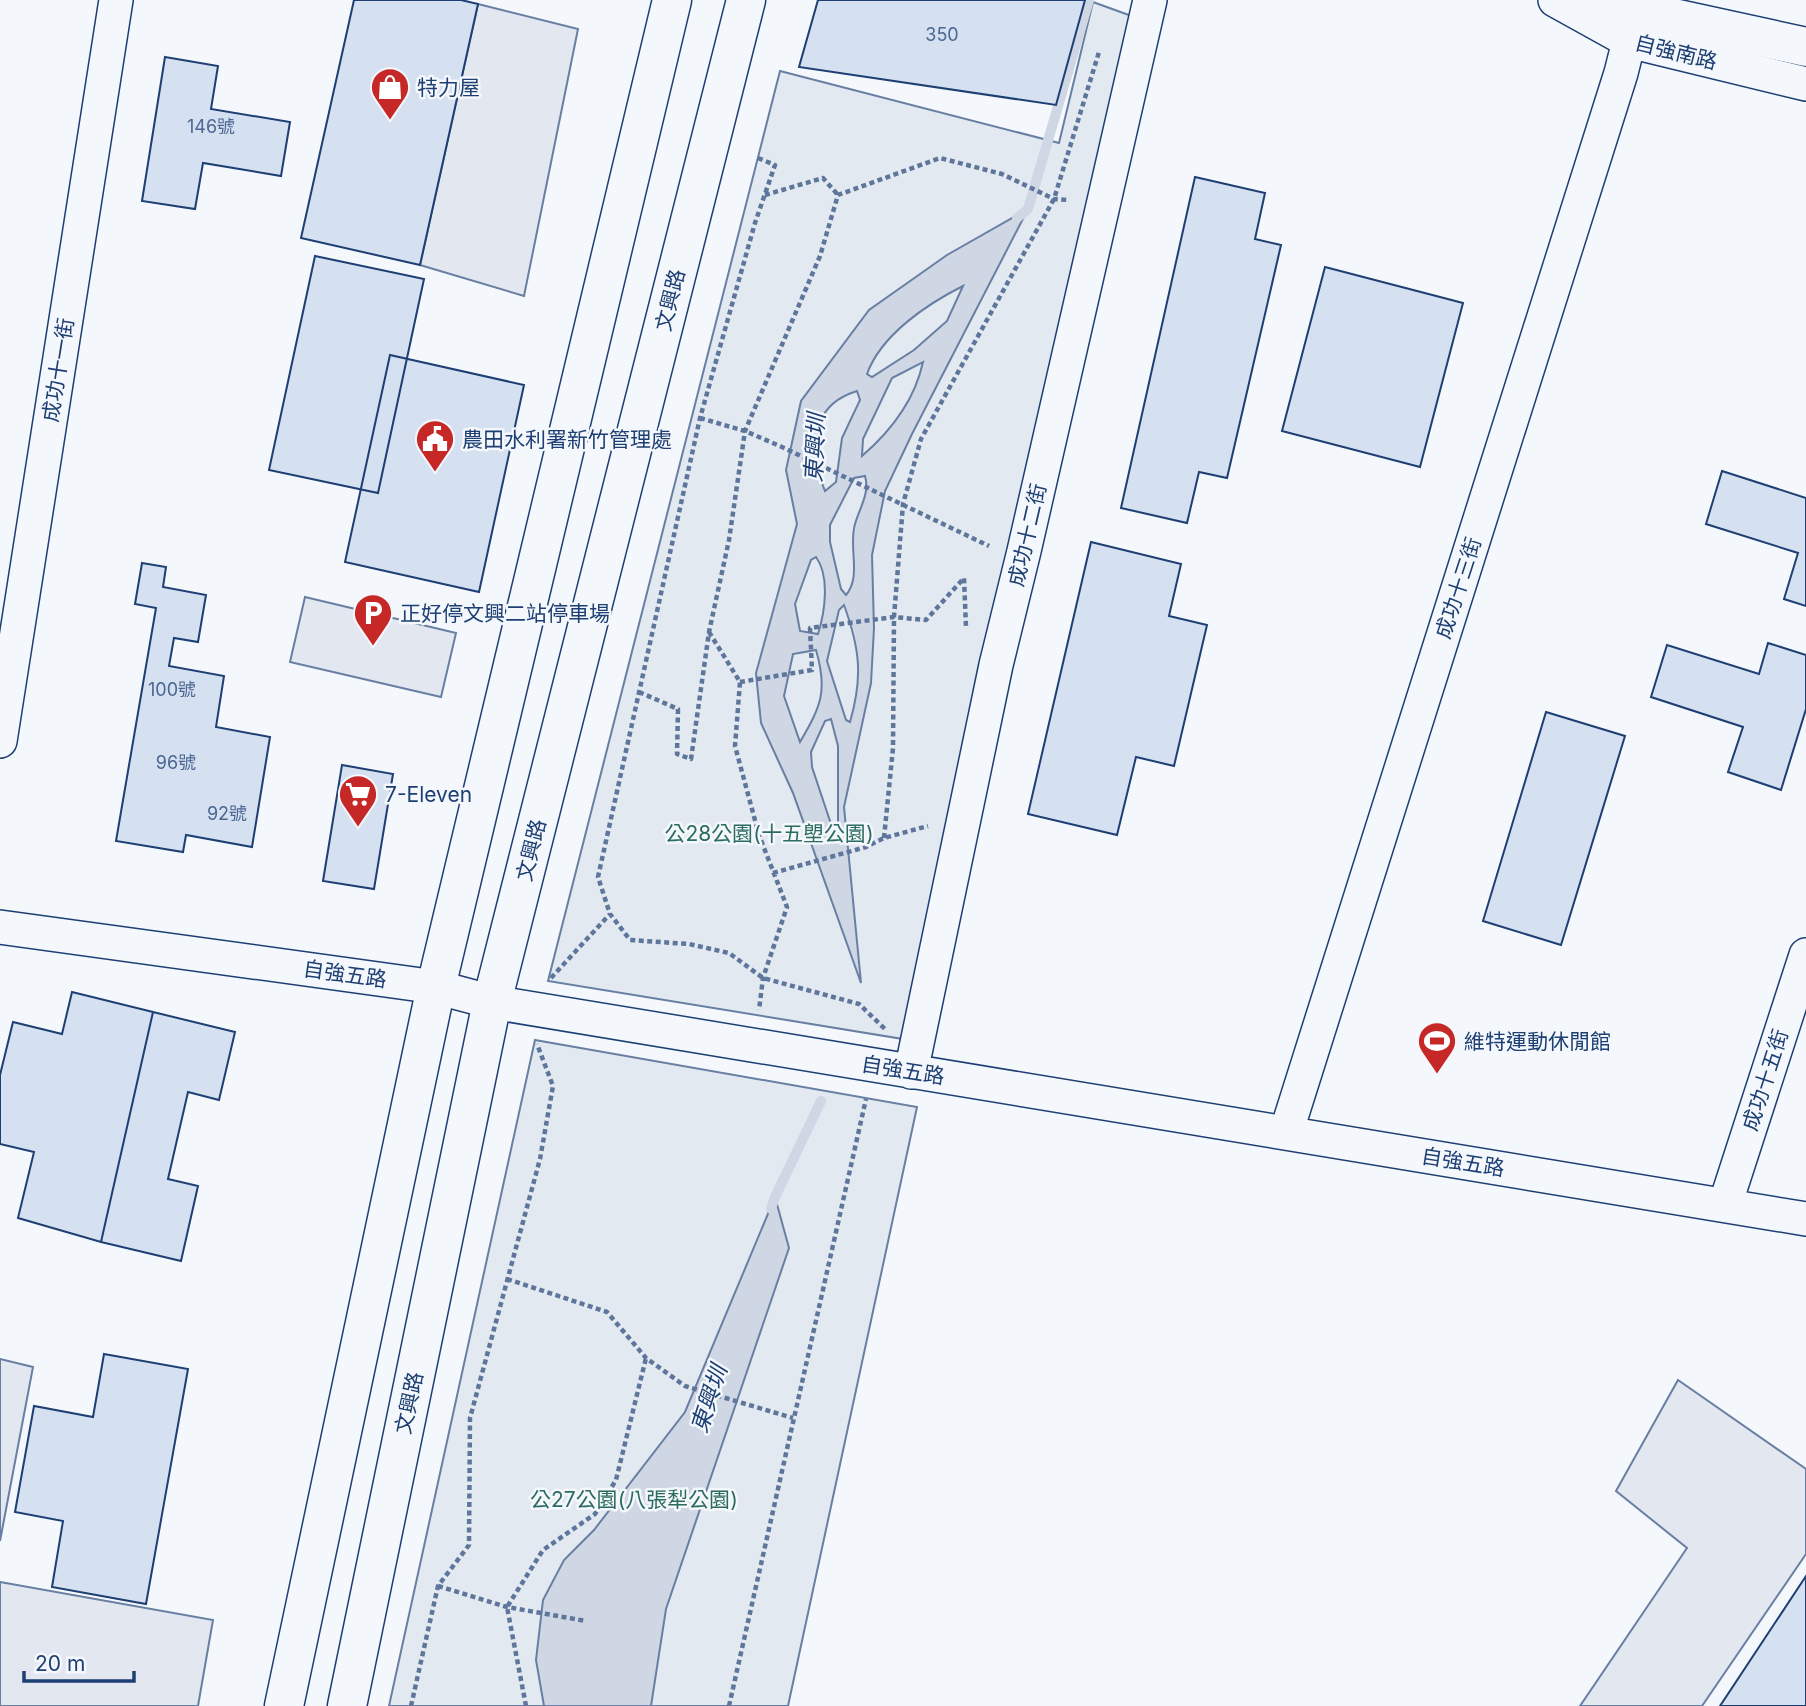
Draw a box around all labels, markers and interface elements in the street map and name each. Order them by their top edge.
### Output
house number: 350 [925,24,959,45]
street label: 自強南路 [1632,30,1720,74]
shop icon: 特力屋 [369,66,411,121]
place label: 特力屋 [417,75,480,100]
house number: 146號 [187,116,235,137]
street label: 文興路 [650,266,690,334]
street label: 成功十一街 [37,316,79,424]
water label: 東興圳 [799,410,831,483]
public building icon: 農田水利署新竹管理處 [414,418,456,473]
place label: 農田水利署新竹管理處 [462,427,672,452]
street label: 成功十二街 [1003,481,1051,589]
street label: 成功十三街 [1430,534,1486,642]
parking icon: 正好停文興二站停車場 [352,592,394,647]
place label: 正好停文興二站停車場 [400,601,610,626]
house number: 100號 [148,679,196,700]
house number: 96號 [156,752,196,773]
supermarket icon: 7-Eleven [337,773,379,828]
place label: 7-Eleven [385,782,472,807]
house number: 92號 [207,803,247,824]
street label: 文興路 [511,816,551,884]
park label: 公28公園(十五塱公園) [664,821,874,846]
street label: 自強五路 [302,956,388,992]
sports icon: 維特運動休閒館 [1416,1020,1458,1075]
street label: 成功十五街 [1737,1026,1793,1134]
place label: 維特運動休閒館 [1464,1029,1611,1054]
street label: 自強五路 [860,1051,946,1089]
street label: 自強五路 [1420,1143,1506,1181]
water label: 東興圳 [685,1359,734,1436]
street label: 文興路 [390,1370,428,1436]
park label: 公27公園(八張犁公園) [530,1487,738,1512]
scale bar [24,1640,135,1684]
text: 20 m [35,1651,85,1676]

